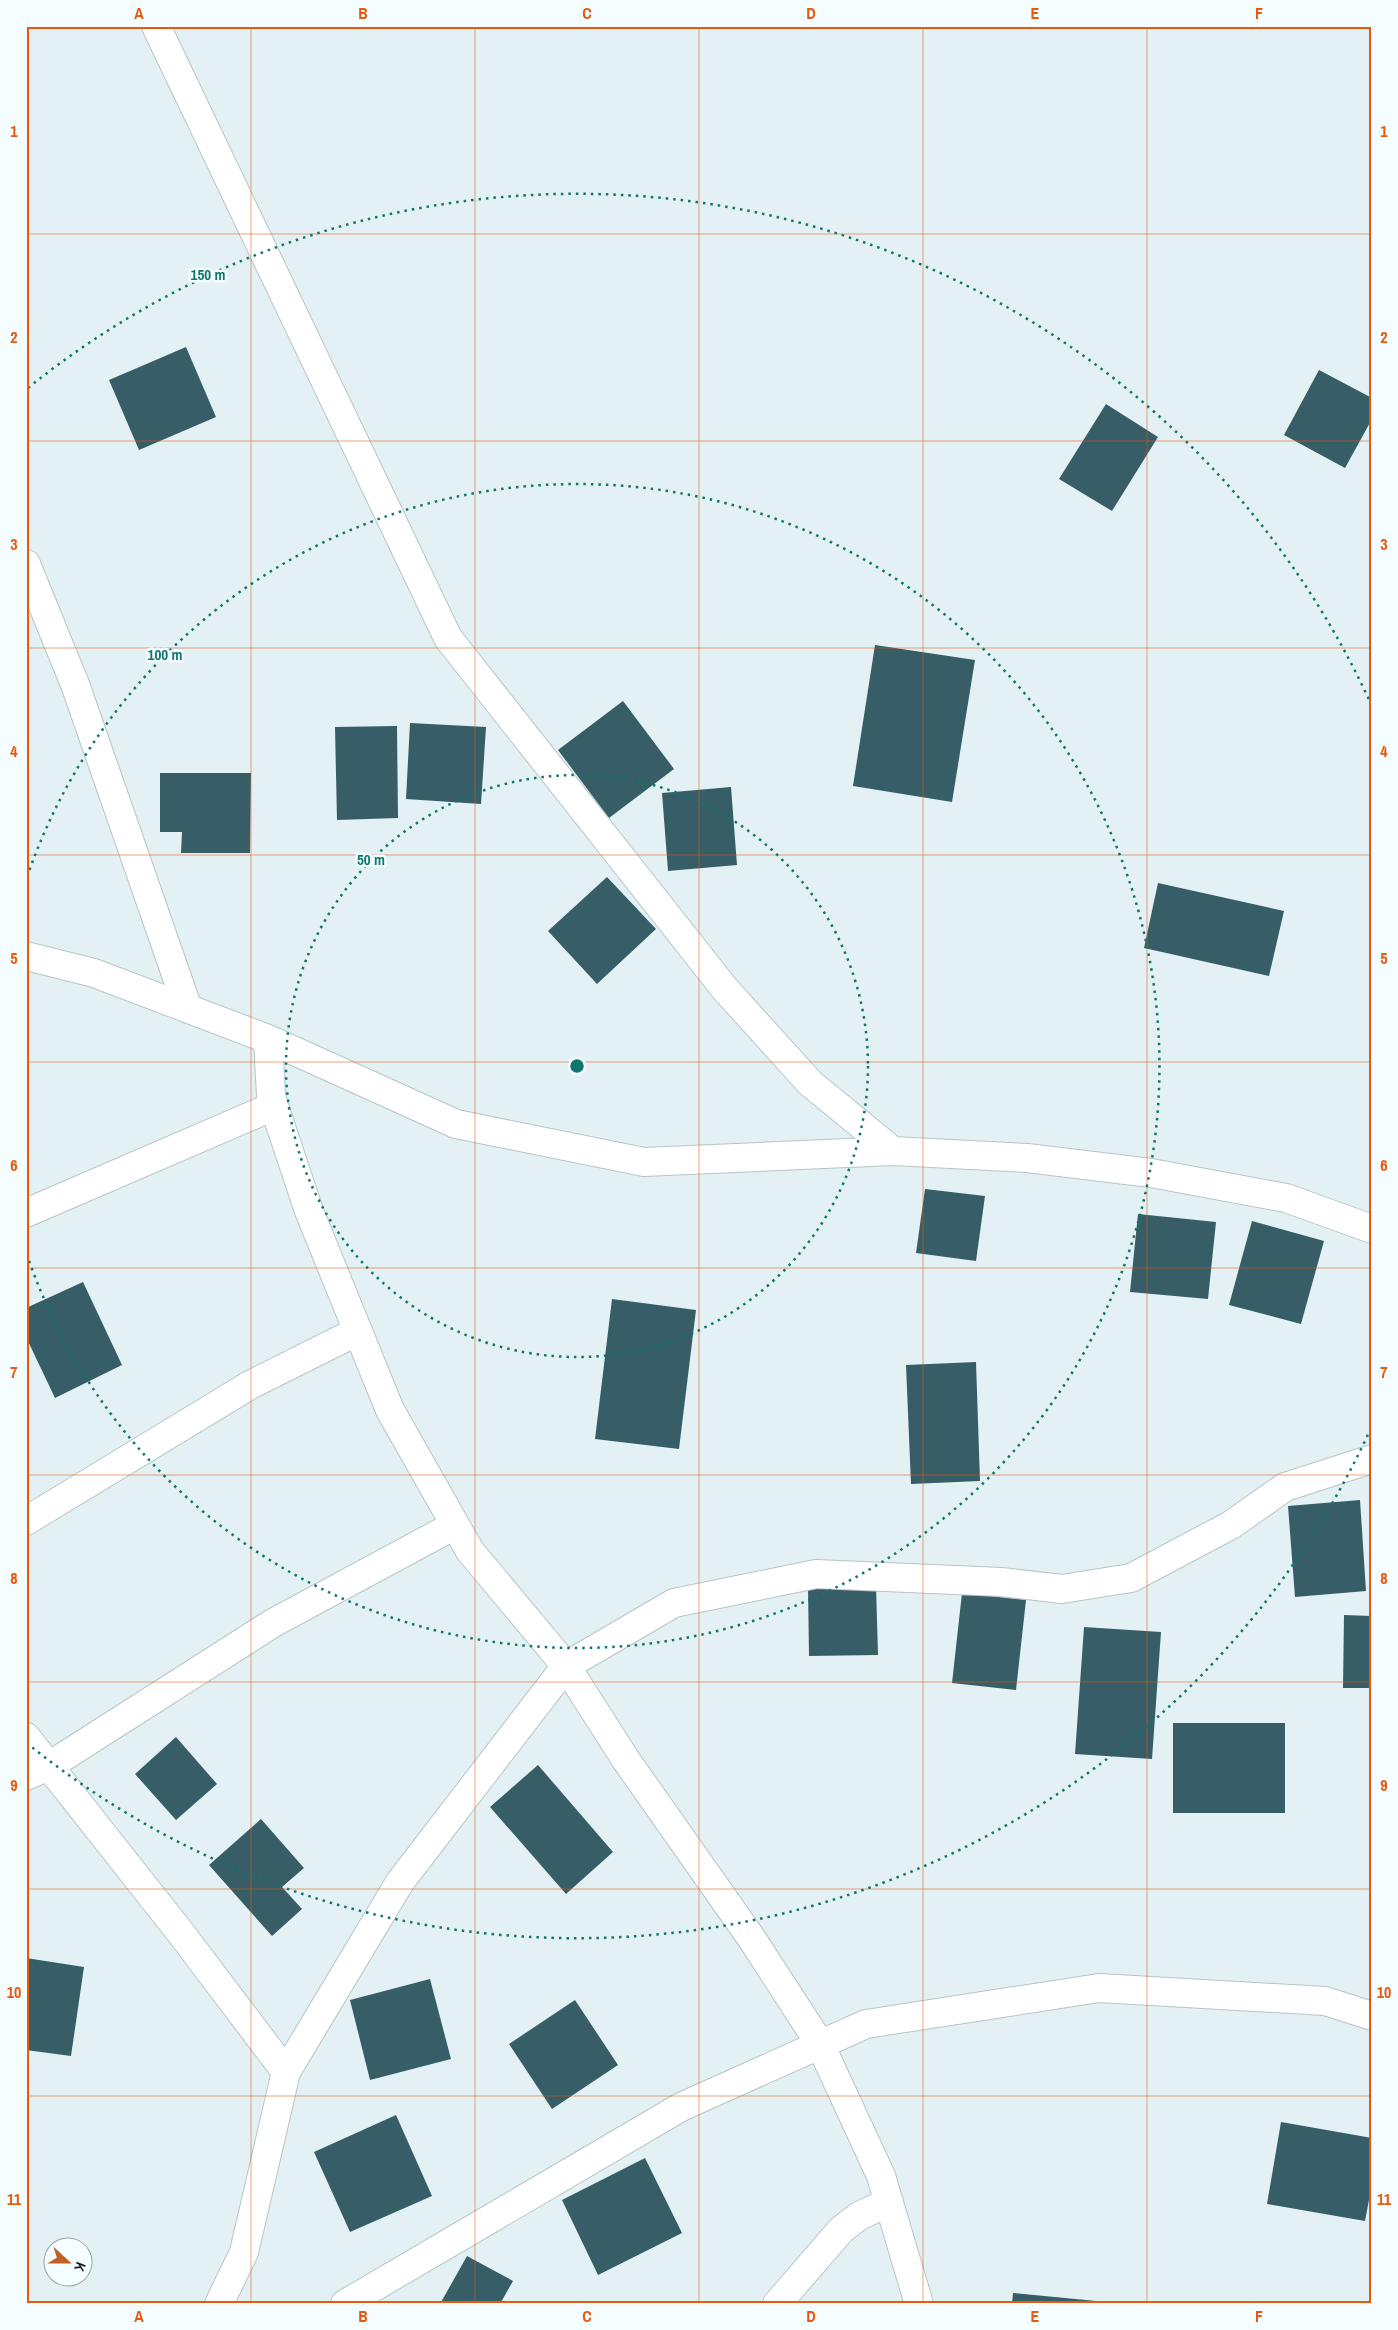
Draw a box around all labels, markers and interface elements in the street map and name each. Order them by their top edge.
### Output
text: A [134,2,144,24]
text: B [358,2,368,24]
text: C [582,2,592,24]
text: D [806,2,816,24]
text: E [1031,2,1040,24]
text: F [1255,2,1263,24]
text: 1 [10,120,18,142]
text: 1 [1380,120,1388,142]
text: 150 m [191,264,225,285]
text: 2 [10,326,18,348]
text: 2 [1380,326,1388,348]
text: 3 [10,533,18,555]
text: 3 [1380,533,1388,555]
text: 100 m [148,644,182,665]
text: 4 [10,740,18,762]
text: 4 [1380,740,1388,762]
text: 50 m [357,849,385,870]
text: 5 [10,947,18,969]
text: 5 [1380,947,1388,969]
centre of rings [568,1057,586,1075]
text: 6 [10,1154,18,1176]
text: 6 [1380,1154,1388,1176]
text: 7 [10,1361,18,1383]
text: 7 [1380,1361,1388,1383]
text: 8 [10,1567,18,1589]
text: 8 [1380,1567,1388,1589]
text: 9 [10,1774,18,1796]
text: 9 [1380,1774,1388,1796]
text: 10 [7,1981,21,2003]
text: 10 [1377,1981,1391,2003]
text: 11 [7,2188,22,2210]
text: 11 [1377,2188,1392,2210]
north arrow [42,2238,92,2288]
text: K [70,2260,90,2274]
text: A [134,2305,144,2327]
text: B [358,2305,368,2327]
text: C [582,2305,592,2327]
text: D [806,2305,816,2327]
text: E [1031,2305,1040,2327]
text: F [1255,2305,1263,2327]

